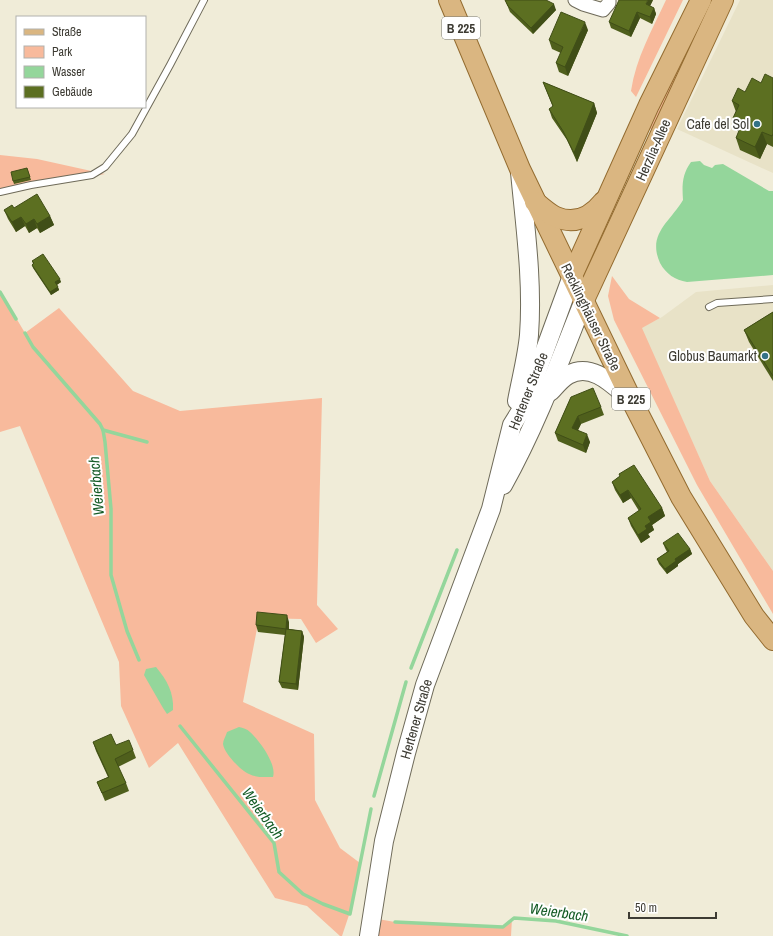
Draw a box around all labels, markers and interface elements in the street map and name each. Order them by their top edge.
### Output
legend [16,16,146,108]
road number: B 225 [442,17,480,39]
text: Straße [52,24,82,40]
text: Park [52,44,72,60]
text: Wasser [52,64,86,80]
text: Gebäude [52,84,93,100]
place label: Cafe del Sol [686,115,749,133]
street label: Herzlia-Allee [631,116,675,184]
marker: Cafe del Sol [752,119,762,129]
street label: Recklinghäuser Straße [557,260,625,374]
place label: Globus Baumarkt [668,347,757,365]
street label: Hertener Straße [504,349,552,433]
marker: Globus Baumarkt [760,351,770,361]
road number: B 225 [612,388,650,410]
water label: Weierbach [83,455,109,516]
street label: Hertener Straße [396,677,436,761]
water label: Weierbach [237,783,289,843]
scale bar [629,894,716,920]
water label: Weierbach [528,897,590,927]
text: 50 m [635,900,657,916]

